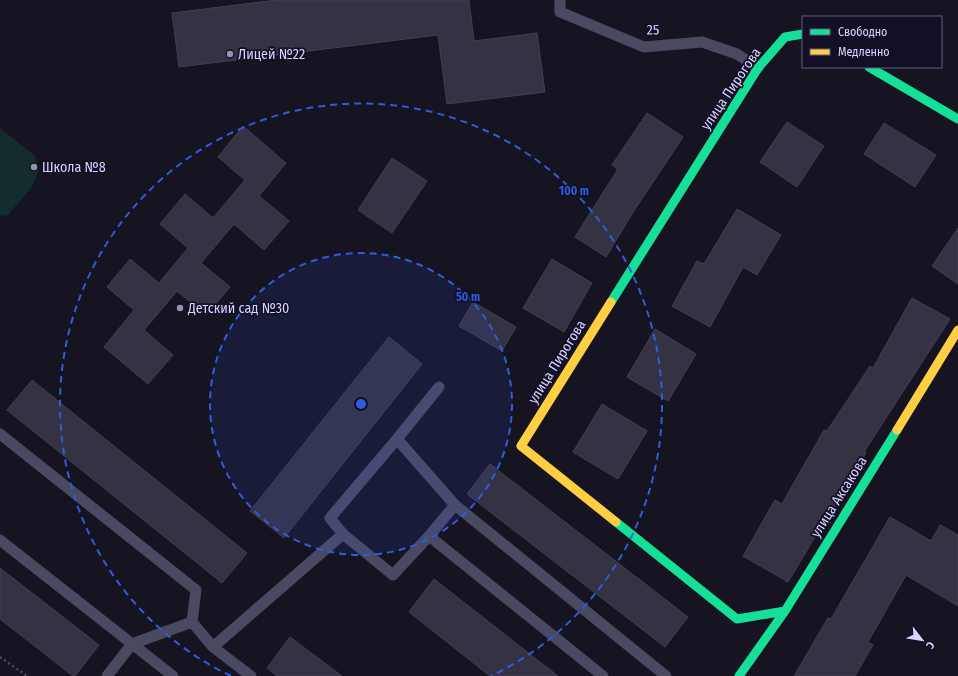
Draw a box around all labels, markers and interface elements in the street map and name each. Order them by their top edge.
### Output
legend [802,16,942,68]
street label: 25 [647,21,659,39]
text: Свободно [838,25,887,39]
street label: улица Пирогова [697,45,765,133]
text: Медленно [838,45,890,59]
place label: Лицей №22 [238,46,305,63]
marker: Лицей №22 [225,49,235,59]
place label: Школа №8 [42,159,106,176]
marker: Школа №8 [29,162,39,172]
text: 100 m [559,184,589,198]
text: 50 m [456,290,480,304]
place label: Детский сад №30 [187,300,289,317]
marker: Детский сад №30 [175,303,185,313]
street label: улица Пирогова [525,317,590,407]
centre of rings [354,397,368,411]
street label: улица Аксакова [807,453,871,541]
north arrow [902,620,942,660]
text: С [923,639,937,651]

